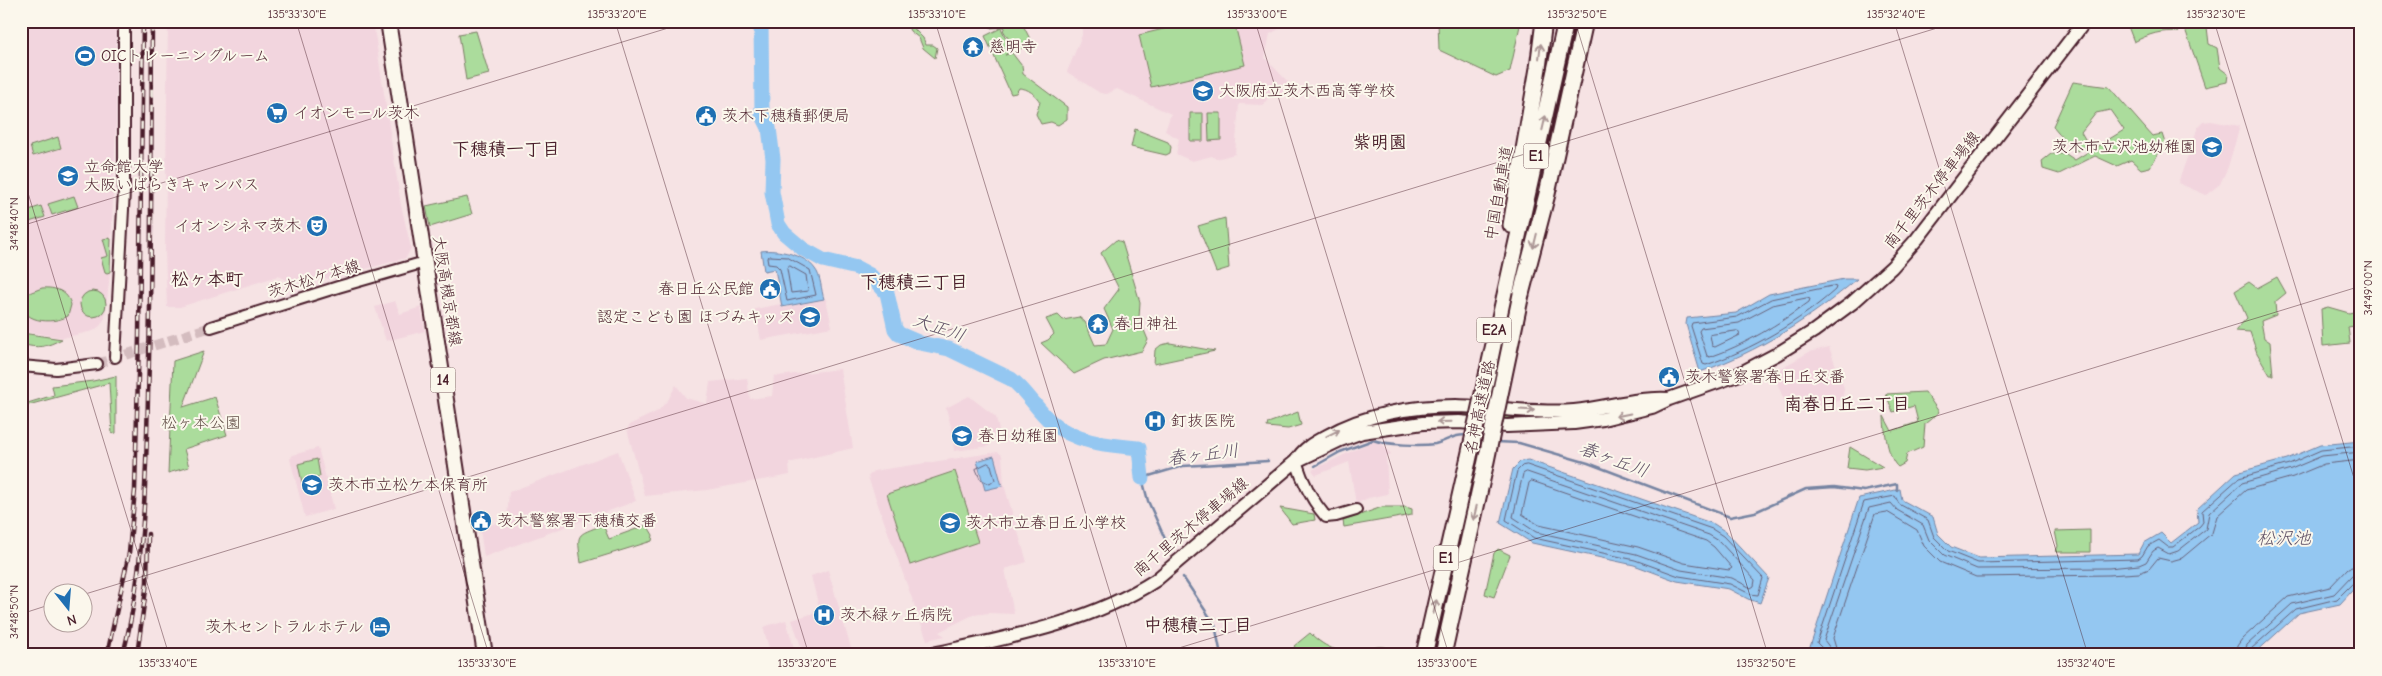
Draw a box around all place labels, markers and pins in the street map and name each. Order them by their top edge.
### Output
temple icon: 慈明寺 [961,35,985,59]
place label: 慈明寺 [989,38,1037,56]
sports icon: OICトレーニングルーム [73,44,97,68]
place label: OICトレーニングルーム [101,47,270,65]
school or university icon: 大阪府立茨木西高等学校 [1191,79,1215,103]
place label: 大阪府立茨木西高等学校 [1219,82,1395,100]
supermarket icon: イオンモール茨木 [265,101,289,125]
place label: イオンモール茨木 [293,104,419,122]
public building icon: 茨木下穂積郵便局 [694,104,718,128]
place label: 茨木下穂積郵便局 [722,107,850,125]
school or university icon: 茨木市立沢池幼稚園 [2200,135,2224,159]
place label: 茨木市立沢池幼稚園 [2052,138,2196,156]
place label: 立命館大学 大阪いばらきキャンパス [84,158,259,194]
school or university icon: 立命館大学 大阪いばらきキャンパス [56,164,80,188]
theatre icon: イオンシネマ茨木 [305,214,329,238]
place label: イオンシネマ茨木 [174,217,301,235]
public building icon: 春日丘公民館 [758,277,782,301]
place label: 春日丘公民館 [658,280,754,298]
school or university icon: 認定こども園 ほづみキッズ [798,305,822,329]
place label: 認定こども園 ほづみキッズ [597,308,794,326]
temple icon: 春日神社 [1086,312,1110,336]
place label: 春日神社 [1114,315,1178,333]
public building icon: 茨木警察署春日丘交番 [1657,365,1681,389]
place label: 茨木警察署春日丘交番 [1685,368,1845,386]
hospital icon: 釘抜医院 [1143,409,1167,433]
place label: 釘抜医院 [1171,412,1235,430]
school or university icon: 春日幼稚園 [950,424,974,448]
place label: 春日幼稚園 [978,427,1058,445]
school or university icon: 茨木市立松ケ本保育所 [300,473,324,497]
place label: 茨木市立松ケ本保育所 [328,476,488,494]
public building icon: 茨木警察署下穂積交番 [469,509,493,533]
school or university icon: 茨木市立春日丘小学校 [938,511,962,535]
place label: 茨木警察署下穂積交番 [497,512,657,530]
place label: 茨木市立春日丘小学校 [966,514,1126,532]
hospital icon: 茨木緑ヶ丘病院 [812,603,836,627]
place label: 茨木緑ヶ丘病院 [840,606,952,624]
hotel icon: 茨木セントラルホテル [368,615,392,639]
place label: 茨木セントラルホテル [205,618,364,636]

